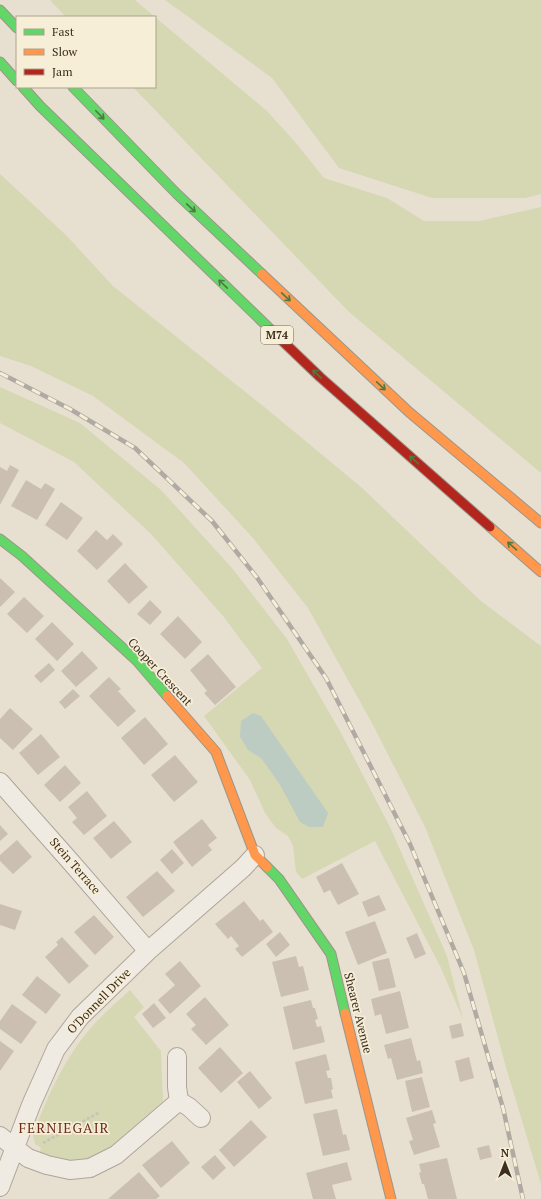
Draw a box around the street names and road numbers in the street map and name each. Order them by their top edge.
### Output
road number: M74 [261,326,293,344]
street label: Cooper Crescent [125,635,196,709]
street label: Stein Terrace [47,834,104,897]
street label: O'Donnell Drive [64,965,134,1037]
street label: Shearer Avenue [341,971,376,1055]

